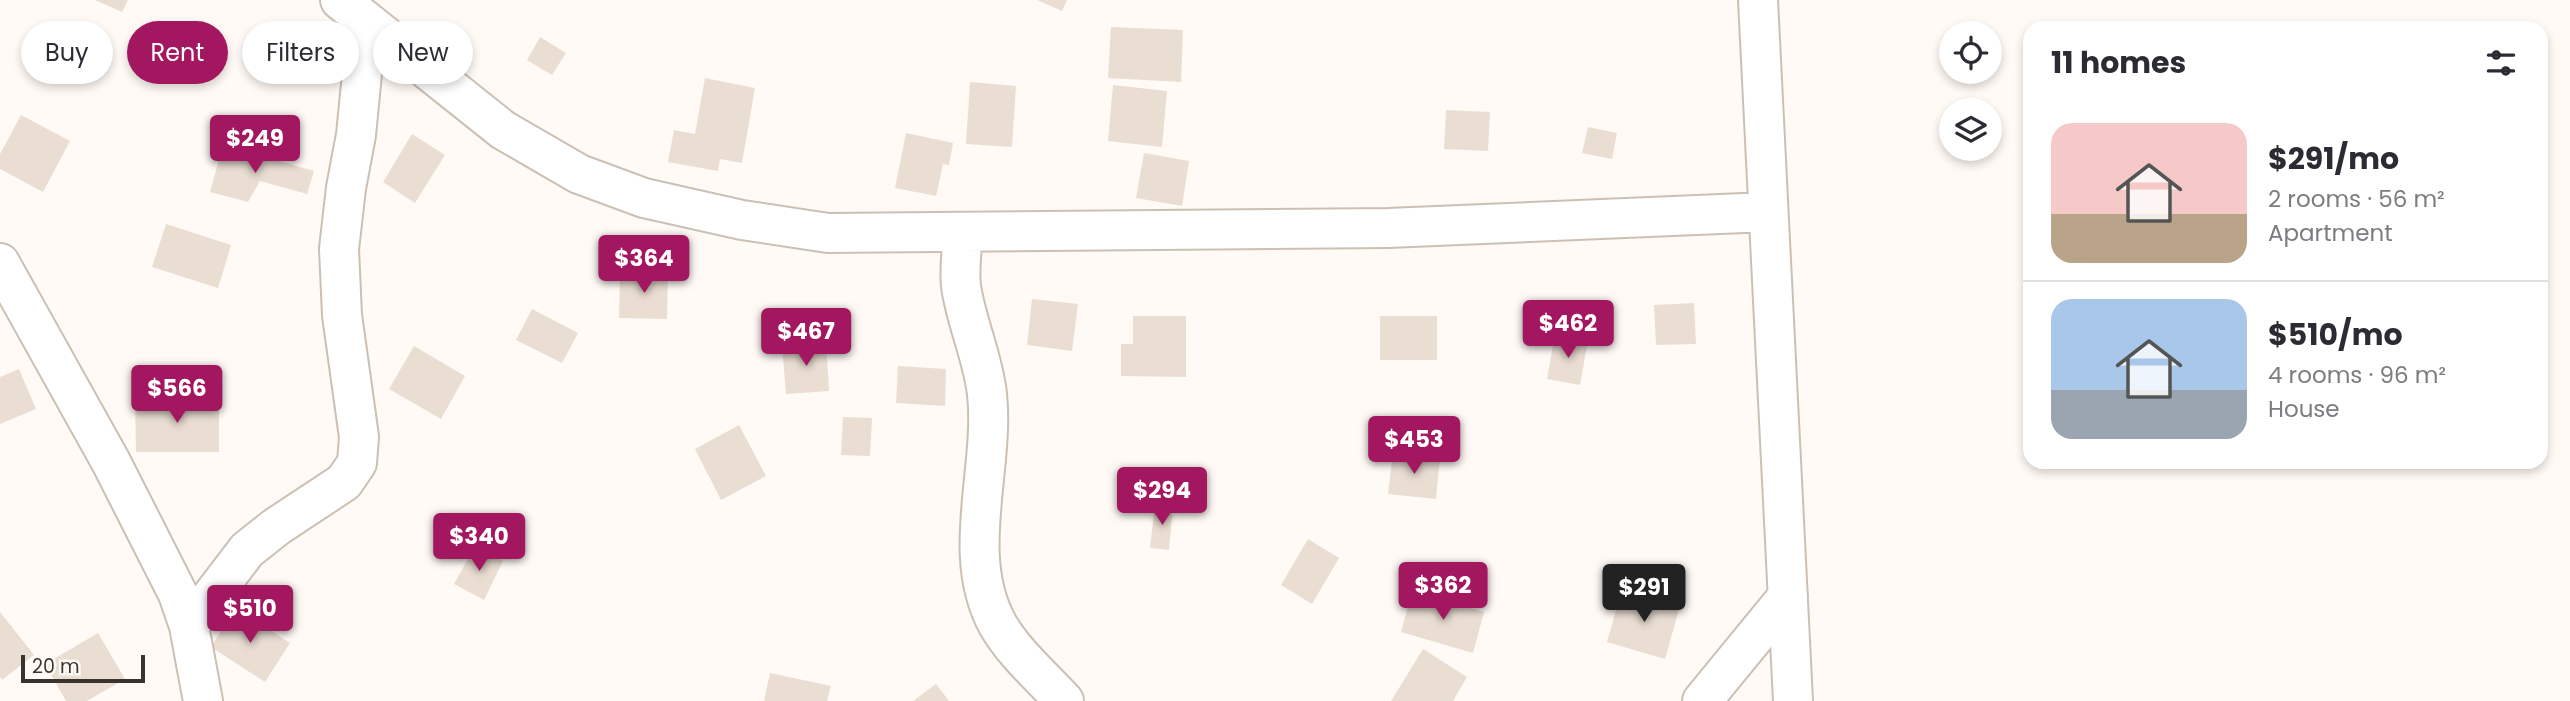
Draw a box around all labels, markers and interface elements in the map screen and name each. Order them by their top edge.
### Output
chip: Buy [21,21,113,84]
chip: Rent [127,21,228,84]
chip: Filters [242,21,359,84]
chip: New [373,21,473,84]
map controls [1939,21,2002,161]
button: locate [1939,21,2002,84]
text: 11 homes [2051,41,2186,84]
icon: filters [2482,44,2520,82]
button: layers [1939,98,2002,161]
pin: $249 [214,116,296,175]
text: $249 [226,122,284,154]
text: $291/mo [2268,137,2399,180]
icon: home [2107,151,2191,235]
text: 2 rooms · 56 m² [2268,183,2445,215]
text: Apartment [2268,217,2393,249]
pin: $364 [603,236,685,295]
text: $364 [614,242,674,274]
pin: $462 [1527,300,1609,360]
text: $462 [1539,307,1597,339]
pin: $467 [765,308,847,368]
text: $510/mo [2268,313,2403,356]
text: $467 [777,315,835,347]
icon: home [2107,327,2191,411]
text: 4 rooms · 96 m² [2268,359,2446,391]
pin: $566 [136,366,218,425]
text: $566 [147,372,207,404]
text: House [2268,393,2340,425]
pin: $453 [1373,416,1455,476]
text: $453 [1384,423,1444,455]
pin: $294 [1121,468,1203,527]
text: $294 [1133,474,1191,506]
pin: $340 [438,514,520,573]
text: $340 [449,520,509,552]
pin: $362 [1402,562,1484,622]
pin: $291 [1603,564,1685,624]
text: $362 [1415,569,1471,601]
text: $291 [1618,571,1670,603]
pin: $510 [209,586,291,645]
text: $510 [223,592,277,624]
scale bar [21,652,145,684]
text: 20 m [32,653,80,680]

